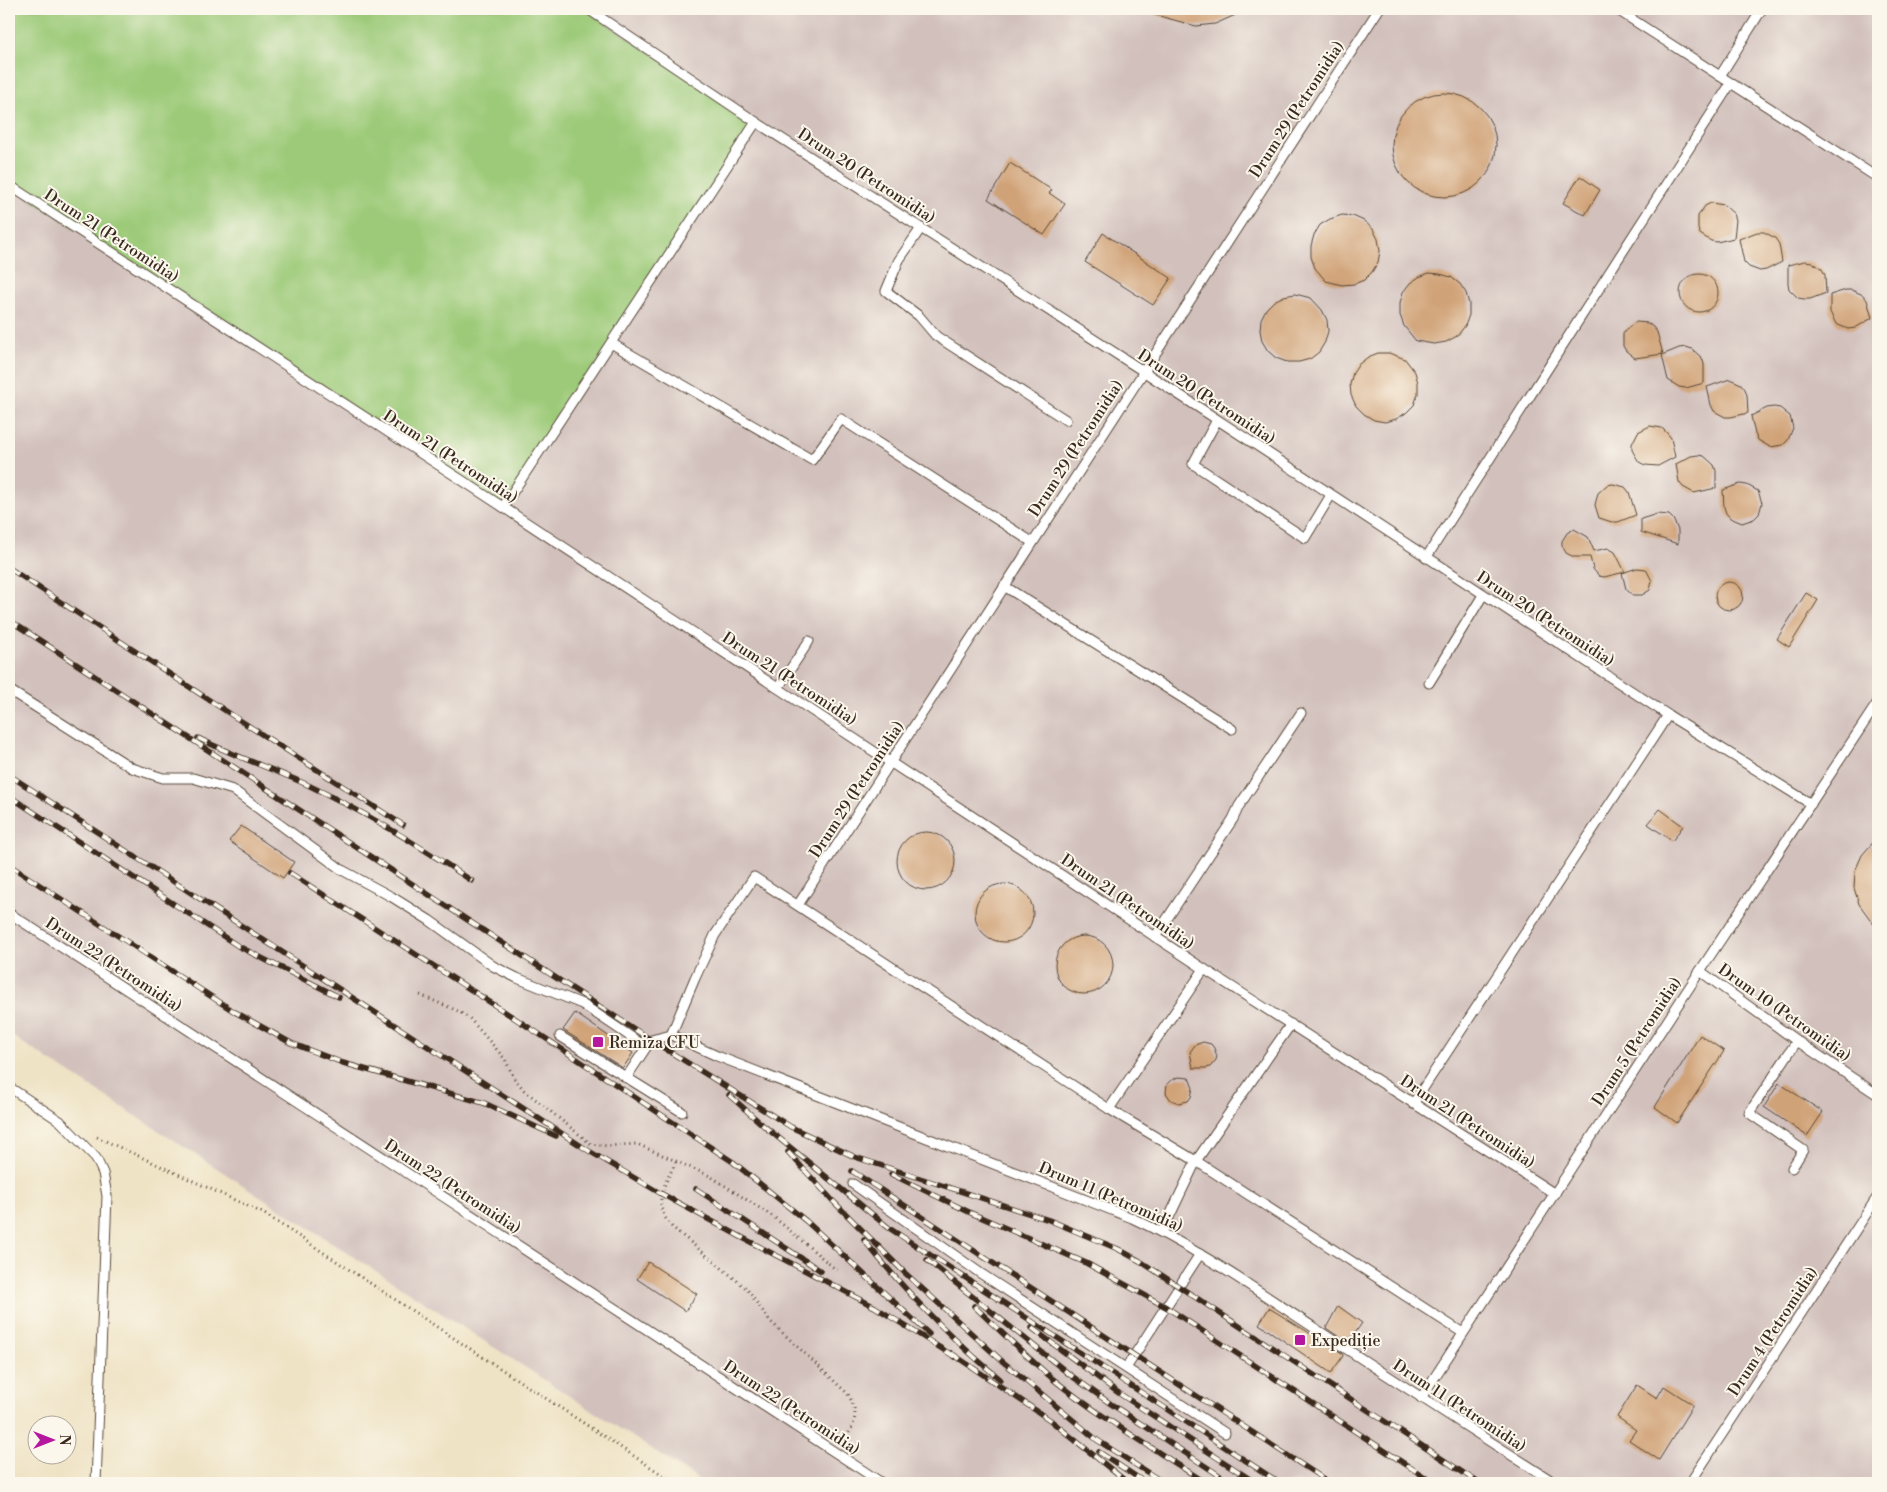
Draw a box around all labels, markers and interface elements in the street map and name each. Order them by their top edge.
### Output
street label: Drum 29 (Petromidia) [1245,37,1349,182]
street label: Drum 20 (Petromidia) [794,124,939,228]
street label: Drum 21 (Petromidia) [40,185,183,287]
street label: Drum 20 (Petromidia) [1134,345,1279,449]
street label: Drum 29 (Petromidia) [1024,376,1128,521]
street label: Drum 21 (Petromidia) [379,406,522,508]
street label: Drum 20 (Petromidia) [1473,567,1618,671]
street label: Drum 21 (Petromidia) [718,628,861,730]
street label: Drum 29 (Petromidia) [805,717,909,862]
street label: Drum 21 (Petromidia) [1057,850,1198,954]
street label: Drum 22 (Petromidia) [41,913,185,1016]
street label: Drum 10 (Petromidia) [1714,959,1855,1066]
street label: Drum 5 (Petromidia) [1588,973,1686,1110]
place label: Remiza CFU [609,1033,700,1053]
marker: Remiza CFU [591,1035,605,1049]
street label: Drum 21 (Petromidia) [1396,1071,1539,1173]
street label: Drum 22 (Petromidia) [380,1135,524,1238]
street label: Drum 11 (Petromidia) [1035,1157,1186,1236]
street label: Drum 4 (Petromidia) [1724,1263,1822,1400]
place label: Expediție [1311,1331,1381,1351]
marker: Expediție [1293,1333,1307,1347]
street label: Drum 11 (Petromidia) [1389,1355,1530,1456]
street label: Drum 22 (Petromidia) [719,1356,863,1459]
north arrow [28,1414,78,1464]
text: N [55,1434,73,1446]

